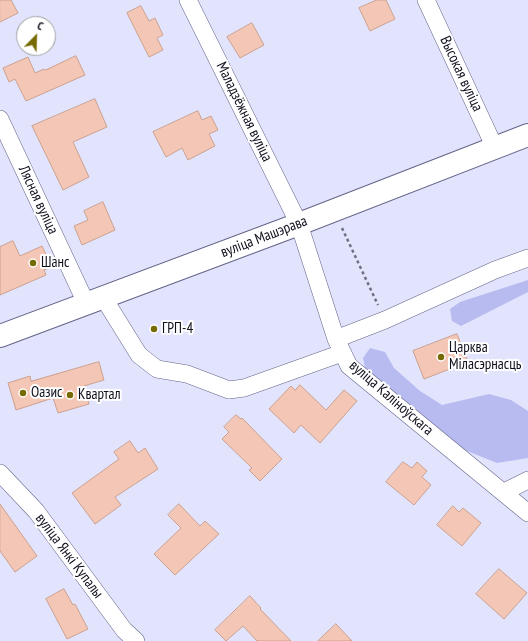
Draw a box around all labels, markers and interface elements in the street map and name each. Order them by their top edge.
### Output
north arrow [16,16,56,56]
text: С [35,18,45,33]
street label: Высокая вуліца [436,34,486,114]
street label: Маладзёжная вуліца [212,59,276,165]
street label: Лясная вуліца [14,163,62,237]
street label: вуліца Машэрава [218,212,310,262]
place label: Шанс [41,254,69,272]
marker: Шанс [28,258,38,268]
place label: ГРП-4 [162,320,193,338]
marker: ГРП-4 [149,324,159,334]
place label: Царква Міласэрнасць [449,339,521,374]
marker: Царква Міласэрнасць [436,352,446,362]
street label: вуліца Каліноўскага [345,357,437,439]
place label: Оазис [31,384,62,402]
place label: Квартал [78,386,121,404]
marker: Оазис [18,388,28,398]
marker: Квартал [65,390,75,400]
street label: вуліца Янкі Купалы [31,510,107,602]

